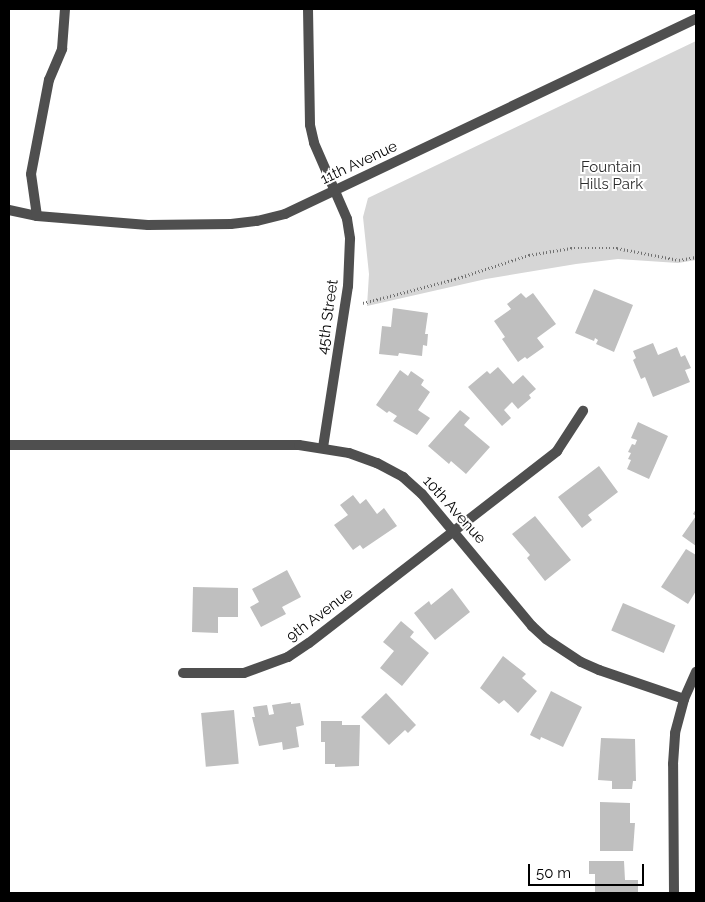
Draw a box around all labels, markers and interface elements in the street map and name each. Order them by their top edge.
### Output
street label: 11th Avenue [318,137,400,189]
park label: Fountain Hills Park [579,158,643,193]
street label: 45th Street [314,278,342,356]
street label: 10th Avenue [419,472,489,548]
street label: 9th Avenue [283,584,357,646]
scale bar [530,854,646,886]
text: 50 m [536,864,571,882]

